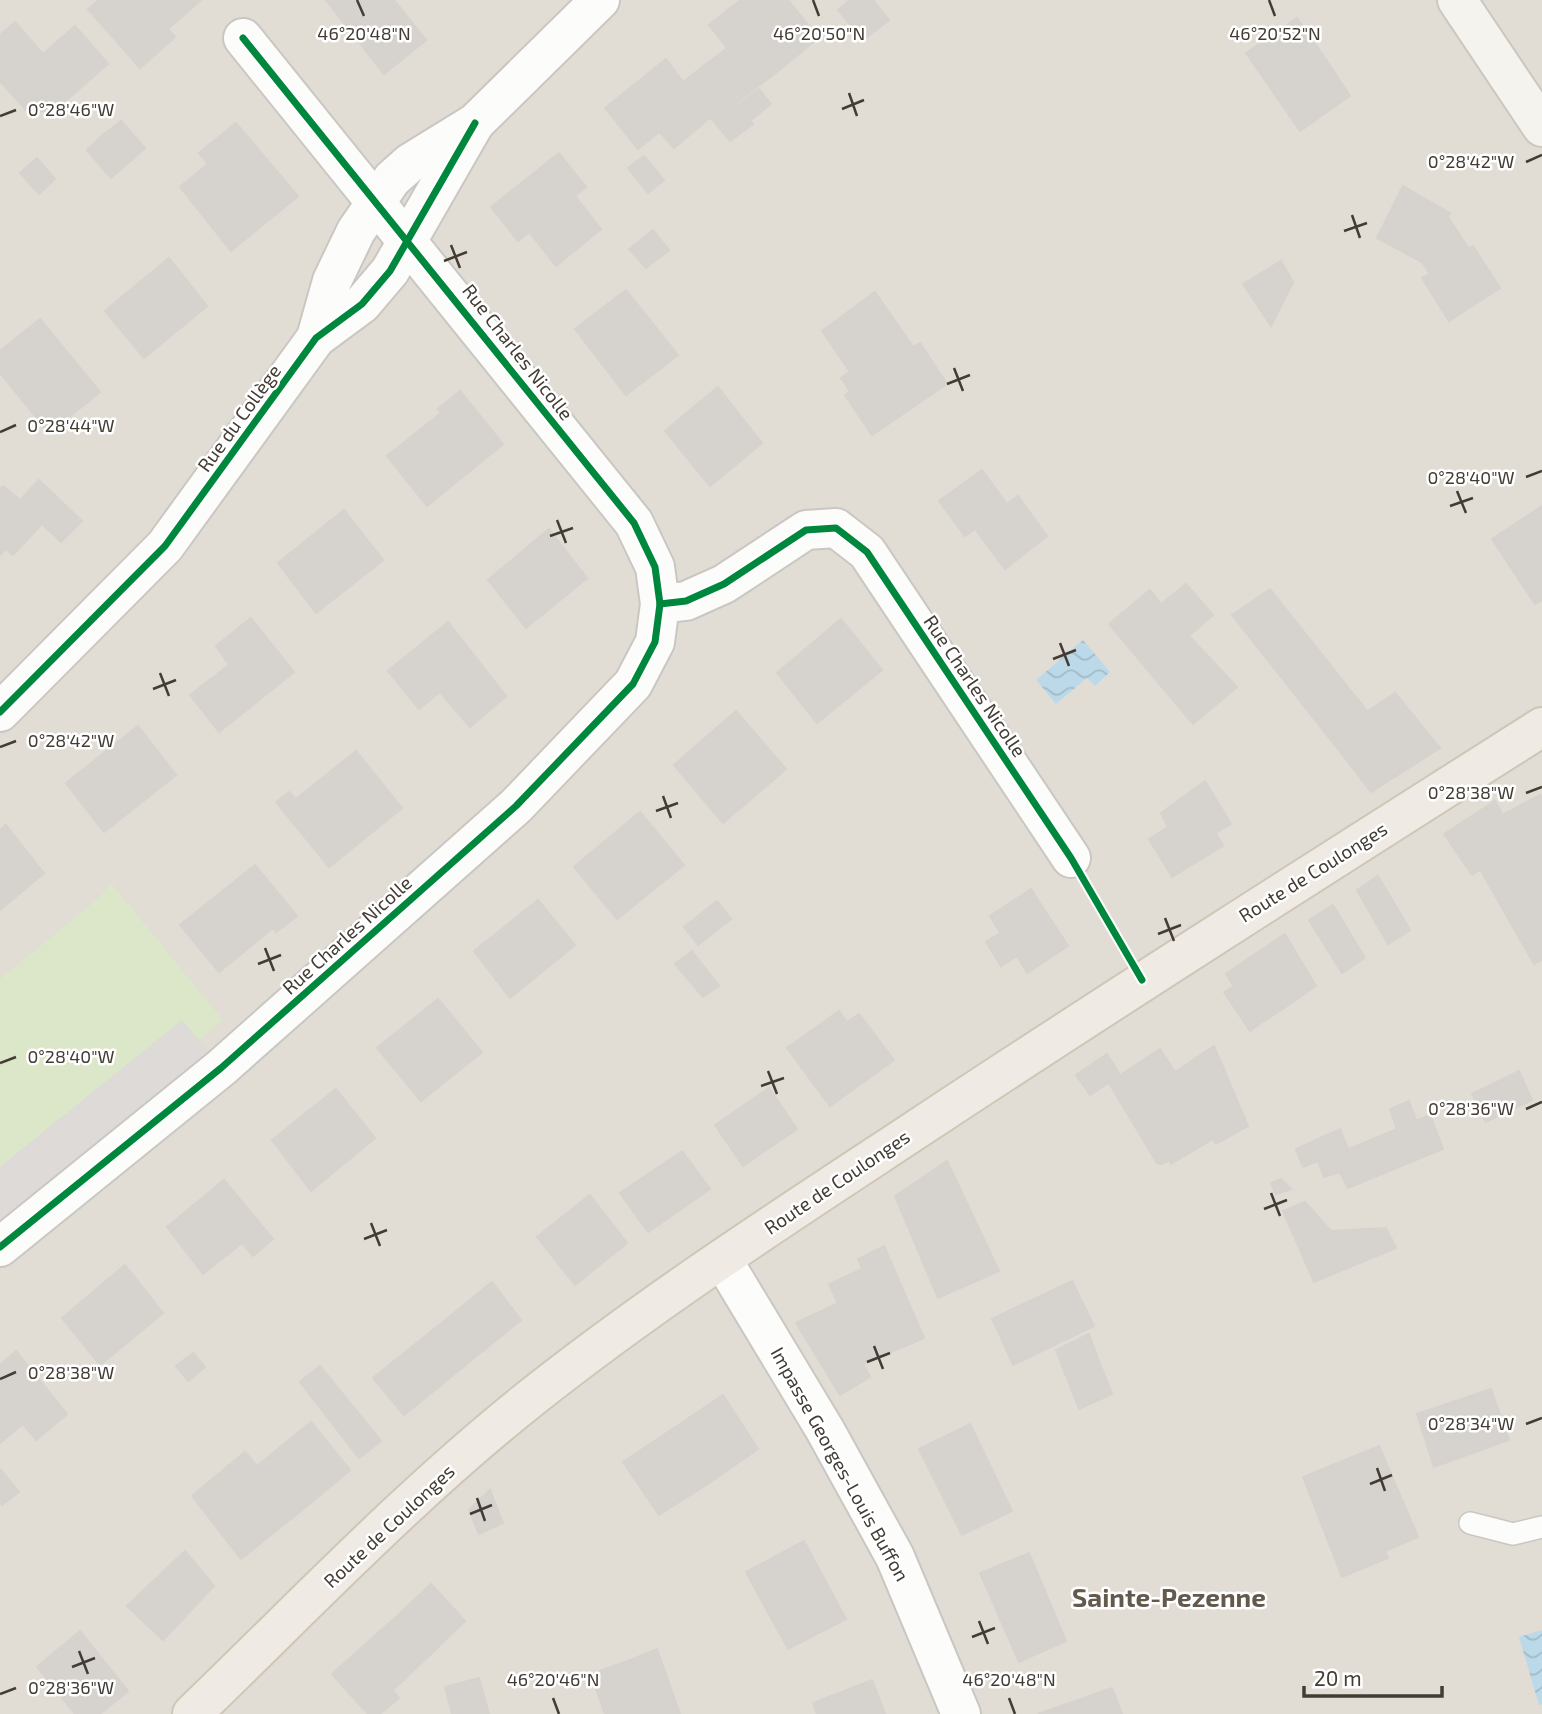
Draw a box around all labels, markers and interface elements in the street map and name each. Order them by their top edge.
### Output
text: 46°20'48"N [317,22,411,44]
text: 46°20'50"N [773,22,865,44]
text: 46°20'52"N [1229,22,1321,44]
text: 0°28'46"W [28,98,114,120]
text: 0°28'42"W [1428,150,1514,172]
street label: Rue Charles Nicolle [458,279,579,424]
street label: Rue du Collège [192,360,285,476]
text: 0°28'44"W [27,414,115,436]
text: 0°28'40"W [1427,466,1515,488]
street label: Rue Charles Nicolle [919,610,1031,761]
text: 0°28'42"W [28,729,114,751]
text: 0°28'38"W [1428,781,1514,803]
street label: Route de Coulonges [1234,817,1391,927]
street label: Rue Charles Nicolle [277,870,416,999]
text: 0°28'40"W [27,1045,115,1067]
text: 0°28'36"W [1428,1097,1514,1119]
street label: Route de Coulonges [760,1124,914,1239]
street label: Impasse Georges-Louis Buffon [766,1343,914,1585]
text: 0°28'38"W [28,1361,114,1383]
text: 0°28'34"W [1428,1412,1514,1434]
street label: Route de Coulonges [318,1459,459,1592]
district label: Sainte-Pezenne [1072,1581,1266,1612]
scale bar [1304,1654,1442,1698]
text: 20 m [1314,1665,1362,1690]
text: 46°20'46"N [507,1668,599,1690]
text: 46°20'48"N [962,1668,1056,1690]
text: 0°28'36"W [28,1676,114,1698]

